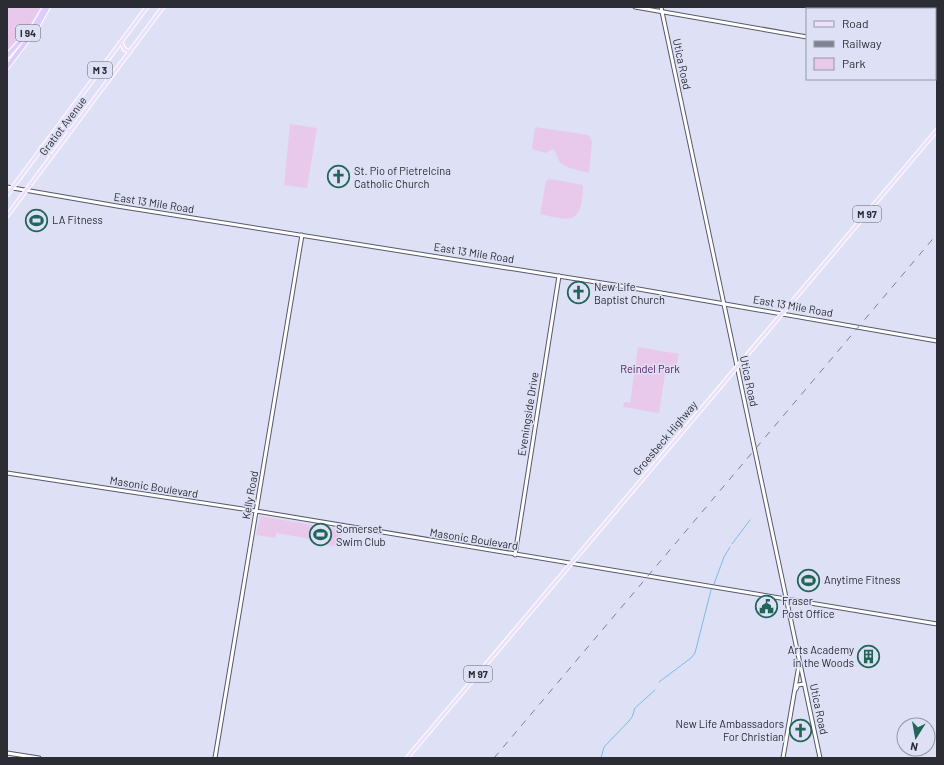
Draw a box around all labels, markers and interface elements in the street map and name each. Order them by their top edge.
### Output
legend [806,8,936,80]
text: Road [842,16,869,30]
road number: I 94 [16,25,40,41]
text: Railway [842,36,882,50]
street label: Utica Road [671,37,694,91]
text: Park [842,56,866,70]
road number: M 3 [88,62,112,78]
street label: Gratiot Avenue [36,94,89,158]
church icon: St. Pio of Pietrelcina Catholic Church [325,164,351,190]
place label: St. Pio of Pietrelcina Catholic Church [354,164,451,190]
street label: East 13 Mile Road [113,190,195,215]
road number: M 97 [853,206,881,222]
sports icon: LA Fitness [24,207,50,233]
place label: LA Fitness [52,213,103,226]
street label: East 13 Mile Road [433,240,515,265]
church icon: New Life Baptist Church [566,280,592,306]
place label: New Life Baptist Church [594,280,665,306]
street label: East 13 Mile Road [752,292,834,319]
street label: Utica Road [738,354,761,408]
park label: Reindel Park [620,362,680,375]
street label: Eveningside Drive [514,371,541,457]
street label: Groesbeck Highway [630,398,700,478]
street label: Kelly Road [239,470,260,520]
street label: Masonic Boulevard [109,473,199,500]
sports icon: Somerset Swim Club [308,522,334,548]
place label: Somerset Swim Club [336,522,386,548]
street label: Masonic Boulevard [429,525,519,552]
sports icon: Anytime Fitness [795,567,821,593]
place label: Anytime Fitness [824,573,901,586]
public building icon: Fraser Post Office [754,594,780,620]
place label: Fraser Post Office [782,594,835,620]
place label: Arts Academy in the Woods [788,643,854,669]
building icon: Arts Academy in the Woods [856,643,882,669]
road number: M 97 [464,666,492,682]
street label: Utica Road [808,682,831,736]
place label: New Life Ambassadors For Christian [676,717,784,743]
church icon: New Life Ambassadors For Christian [787,717,813,743]
north arrow [896,717,936,757]
text: N [909,740,919,754]

